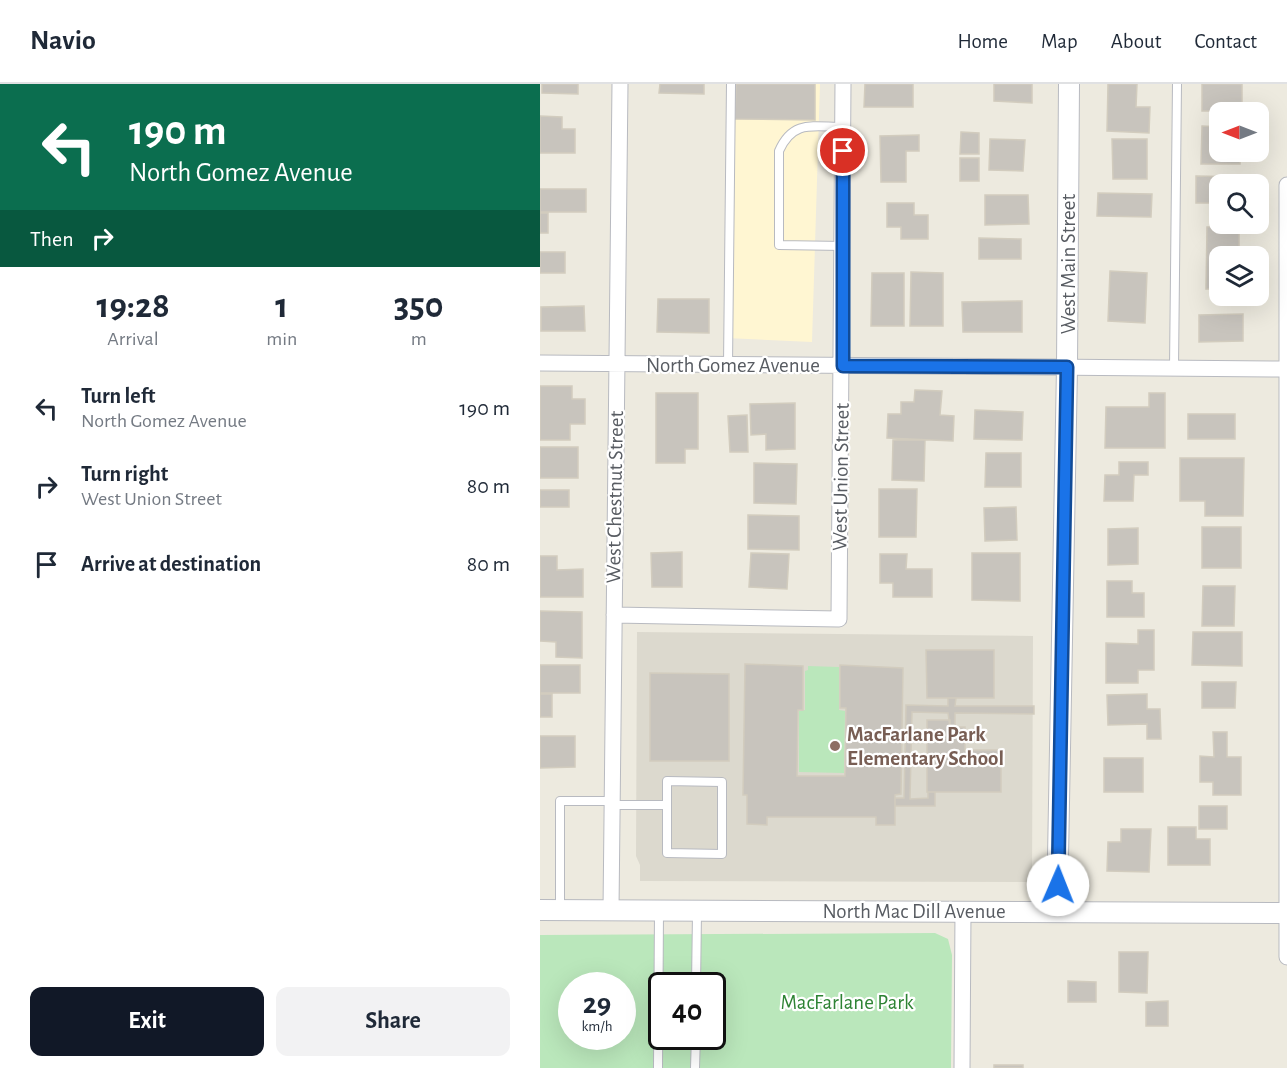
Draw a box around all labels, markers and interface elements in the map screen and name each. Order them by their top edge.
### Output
text: Navio [30,27,96,55]
text: Home [957,31,1008,52]
text: Map [1041,31,1078,52]
text: About [1111,31,1161,52]
text: Contact [1194,31,1257,52]
north arrow [1209,102,1269,162]
map controls [1209,102,1269,306]
icon: left [30,108,108,186]
text: 190 m [129,110,227,152]
pin [817,125,868,176]
icon: arrive [826,134,859,167]
text: North Gomez Avenue [129,159,353,186]
button: search [1209,174,1269,234]
street label: West Main Street [1058,194,1079,334]
icon: right [86,222,119,255]
text: Then [30,228,74,250]
button: layers [1209,246,1269,306]
text: 19:28 [96,288,170,324]
text: 1 [275,288,288,324]
text: 350 [394,288,444,324]
text: Arrival [107,329,159,349]
text: min [266,329,297,349]
text: m [411,329,427,349]
street label: North Gomez Avenue [646,355,820,376]
text: Turn left [81,385,155,407]
icon: left [30,392,63,425]
text: 190 m [459,397,510,419]
street label: West Union Street [829,403,853,551]
street label: West Chestnut Street [603,410,627,583]
text: North Gomez Avenue [81,411,247,431]
text: Turn right [81,463,168,485]
icon: right [30,470,63,503]
text: 80 m [467,475,510,497]
text: West Union Street [81,489,222,509]
icon: arrive [30,548,63,581]
text: Arrive at destination [81,553,261,575]
text: 80 m [467,553,510,575]
place label: MacFarlane Park Elementary School [847,724,1004,769]
marker: MacFarlane Park Elementary School [828,739,842,753]
position arrow [1026,853,1090,917]
street label: North Mac Dill Avenue [822,901,1006,922]
speed limit sign: 40 [648,972,726,1050]
button: Exit [30,987,264,1056]
button: Share [276,987,510,1056]
text: 29 [583,989,611,1019]
park label: MacFarlane Park [780,992,914,1013]
text: km/h [582,1019,612,1034]

